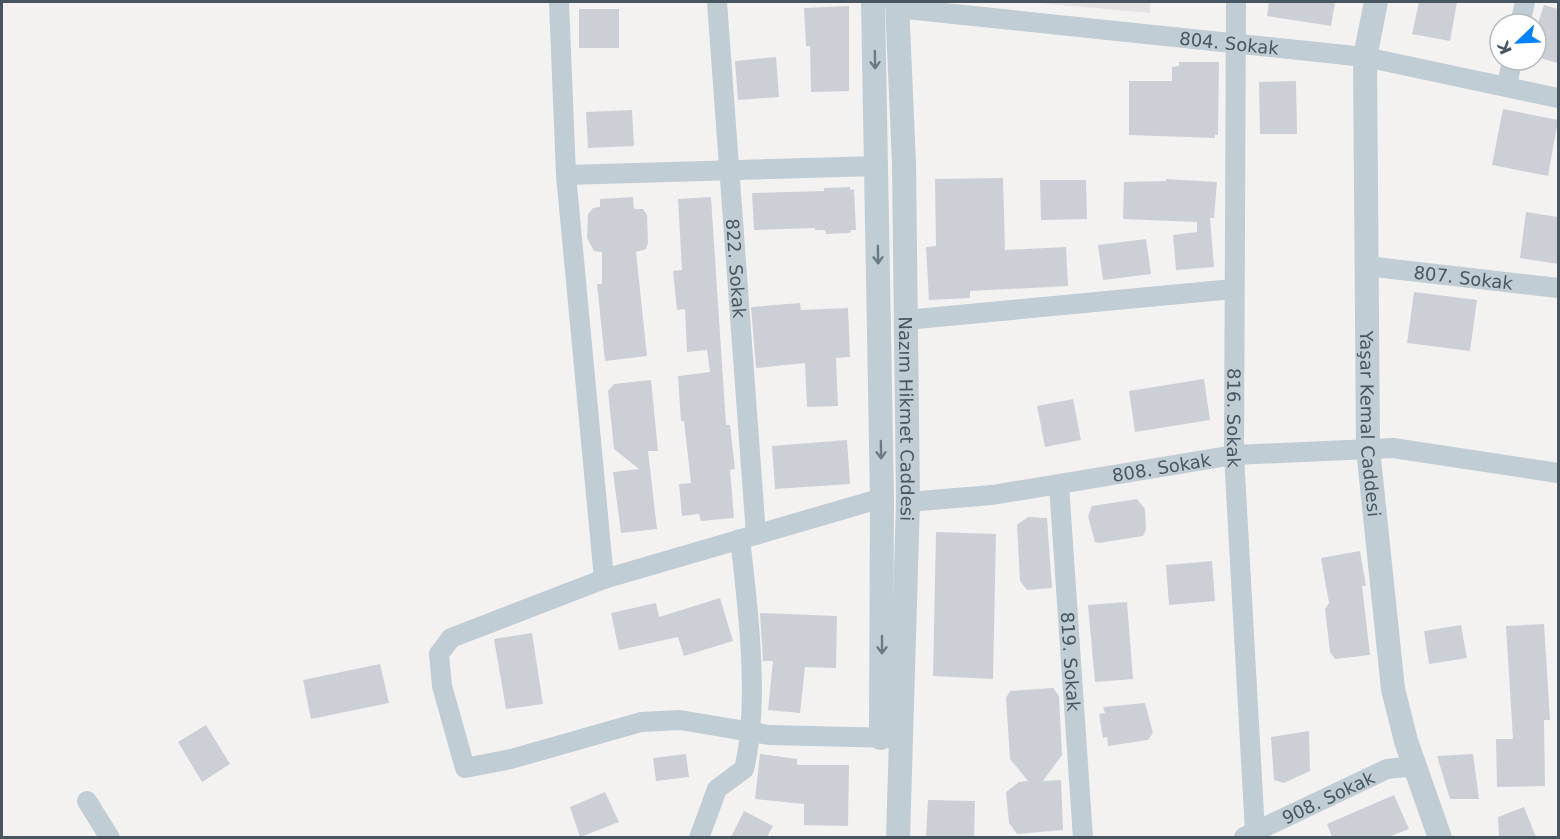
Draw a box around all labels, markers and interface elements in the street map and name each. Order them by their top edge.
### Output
north arrow [1488,12,1548,72]
street label: 804. Sokak [1178,27,1280,58]
text: K [1493,38,1516,57]
one-way arrow [869,49,880,69]
street label: 822. Sokak [722,218,751,319]
one-way arrow [872,244,884,264]
street label: 807. Sokak [1413,261,1515,293]
street label: Nazım Hikmet Caddesi [895,316,919,521]
street label: Yaşar Kemal Caddesi [1357,330,1386,518]
street label: 816. Sokak [1223,368,1245,469]
one-way arrow [875,439,887,459]
street label: 808. Sokak [1110,448,1213,486]
street label: 819. Sokak [1057,611,1085,713]
one-way arrow [876,634,888,654]
street label: 908. Sokak [1278,766,1378,828]

